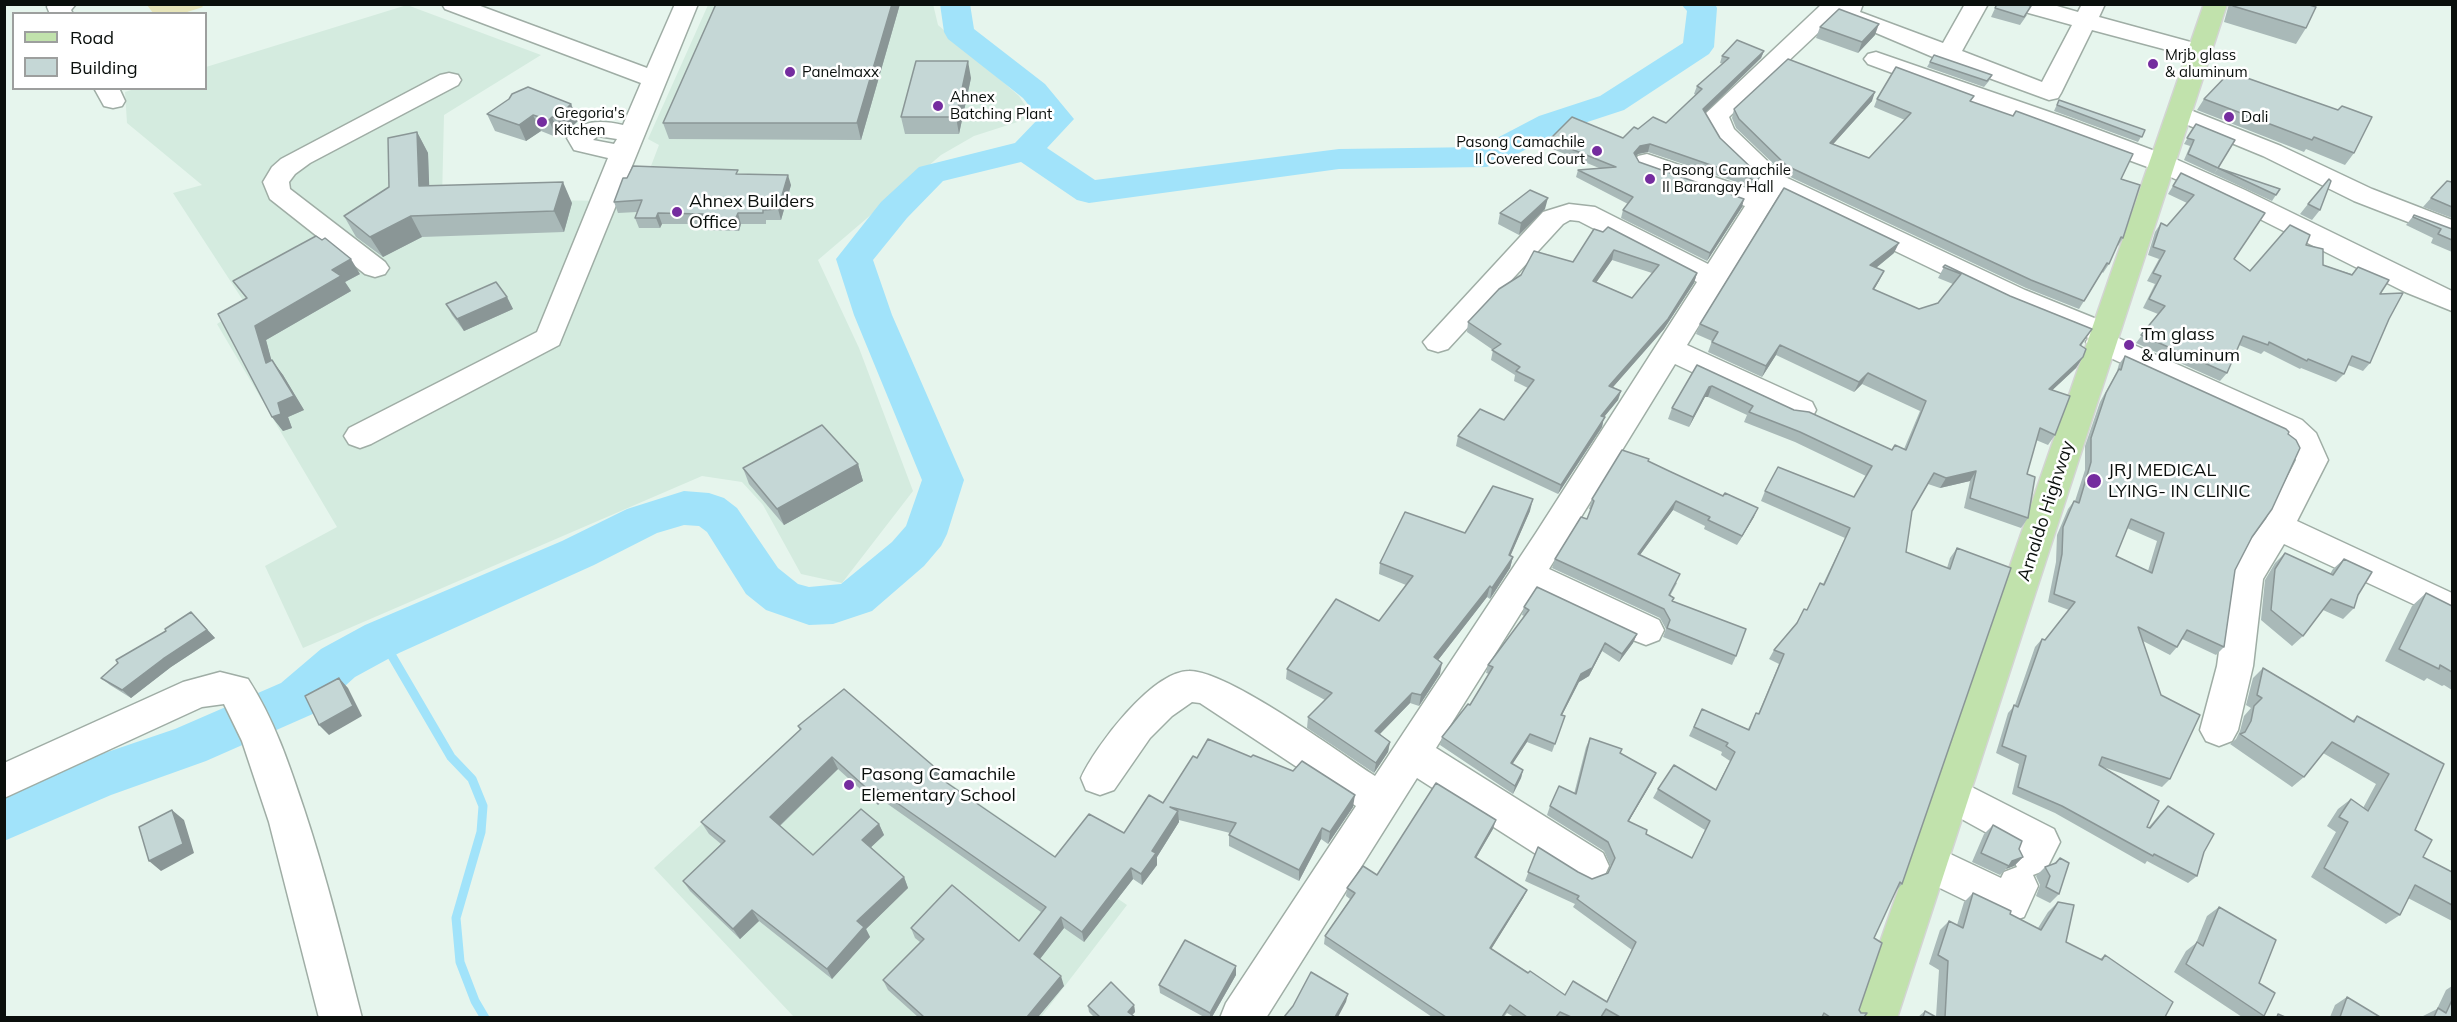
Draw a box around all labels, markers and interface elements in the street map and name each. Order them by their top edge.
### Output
legend [12,12,207,90]
text: Road [70,26,114,49]
place label: Mrjb glass & aluminum [2165,46,2248,81]
text: Building [70,56,138,79]
marker: Mrjb glass & aluminum [2146,57,2160,71]
place label: Panelmaxx [802,63,879,81]
marker: Panelmaxx [783,65,797,79]
place label: Ahnex Batching Plant [950,88,1052,123]
marker: Ahnex Batching Plant [931,99,945,113]
place label: Gregoria's Kitchen [554,104,625,139]
place label: Dali [2241,108,2268,126]
marker: Dali [2222,110,2236,124]
marker: Gregoria's Kitchen [535,115,549,129]
place label: Pasong Camachile II Covered Court [1456,133,1585,168]
marker: Pasong Camachile II Covered Court [1590,144,1604,158]
place label: Pasong Camachile II Barangay Hall [1662,161,1791,196]
marker: Pasong Camachile II Barangay Hall [1643,172,1657,186]
place label: Ahnex Builders Office [689,191,815,234]
marker: Ahnex Builders Office [670,205,684,219]
place label: Tm glass & aluminum [2141,324,2240,366]
marker: Tm glass & aluminum [2122,338,2136,352]
street label: Arnaldo Highway [2013,438,2079,584]
place label: JRJ MEDICAL LYING- IN CLINIC [2108,460,2251,502]
marker: JRJ MEDICAL LYING- IN CLINIC [2085,472,2103,490]
place label: Pasong Camachile Elementary School [861,764,1016,806]
marker: Pasong Camachile Elementary School [842,778,856,792]

